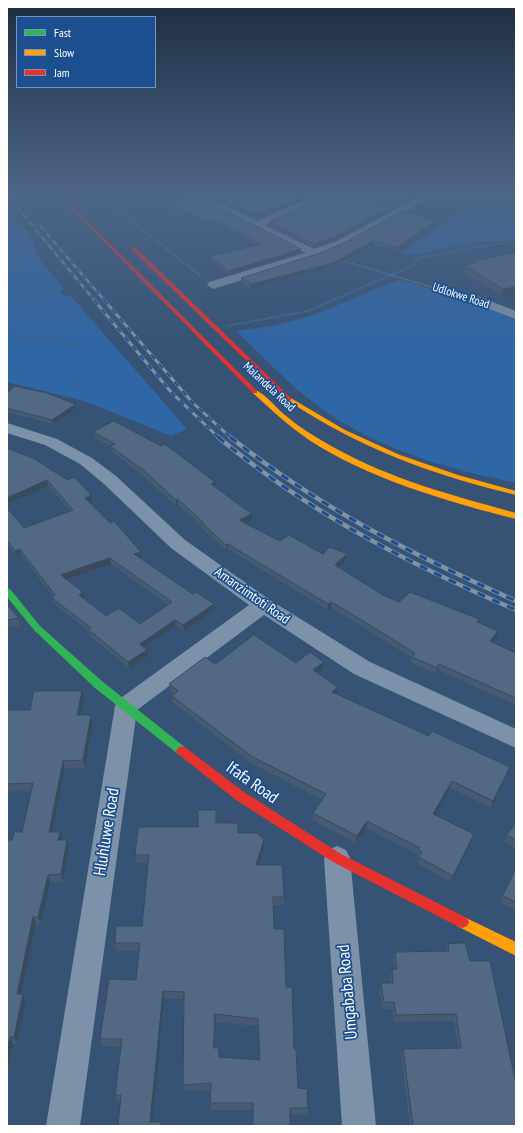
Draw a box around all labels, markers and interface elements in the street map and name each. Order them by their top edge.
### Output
legend [16,16,156,88]
text: Fast [54,25,71,40]
text: Slow [54,45,74,60]
text: Jam [54,65,70,80]
street label: Udlokwe Road [431,280,491,312]
street label: Malandela Road [240,359,298,415]
street label: Amanzimtoti Road [211,564,293,628]
street label: Ifafa Road [222,758,282,808]
street label: Hluhluwe Road [90,787,124,877]
street label: Umgababa Road [334,944,362,1040]

